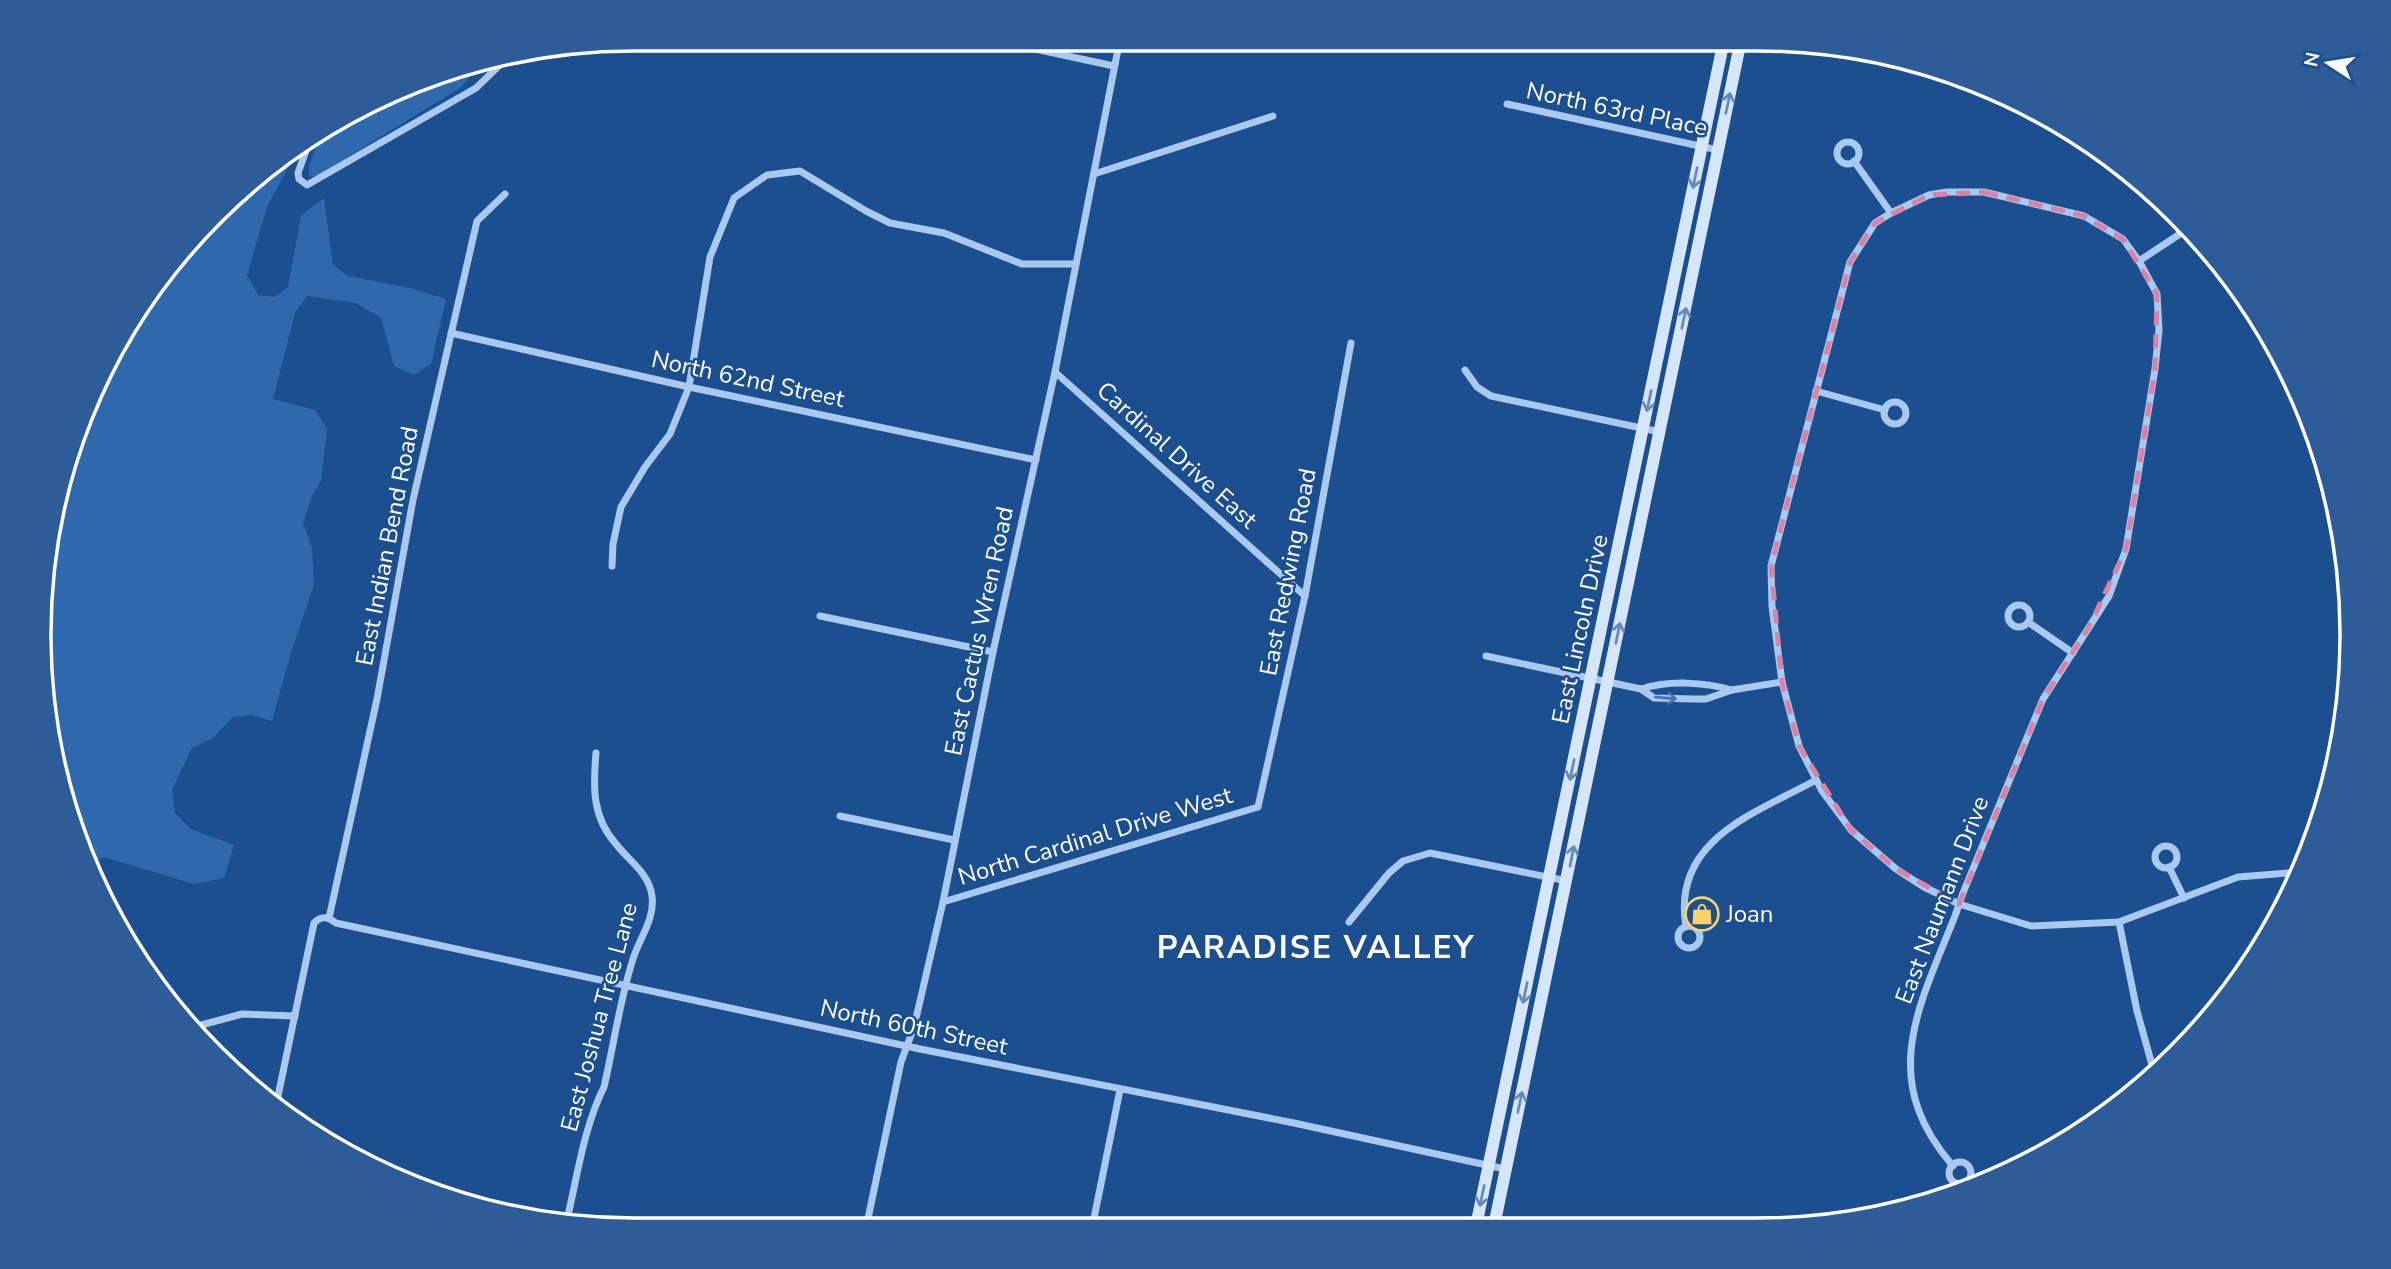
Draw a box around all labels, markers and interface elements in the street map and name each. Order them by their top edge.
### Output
north arrow [2293,28,2363,98]
text: N [2298,50,2327,69]
street label: North 63rd Place [1523,74,1711,144]
one-way arrow [1722,92,1736,115]
one-way arrow [1688,166,1702,189]
one-way arrow [1677,307,1691,330]
street label: North 62nd Street [649,343,848,415]
street label: Cardinal Drive East [1090,374,1265,536]
one-way arrow [1641,389,1655,412]
street label: East Indian Bend Road [348,424,426,668]
street label: East Redwing Road [1252,466,1324,678]
street label: East Cactus Wren Road [937,504,1021,758]
street label: East Lincoln Drive [1544,531,1616,727]
one-way arrow [1611,622,1625,645]
one-way arrow [1654,692,1677,705]
one-way arrow [1564,758,1578,781]
street label: North Cardinal Drive West [954,779,1237,893]
street label: East Naumann Drive [1888,792,1996,1008]
one-way arrow [1566,845,1579,868]
shop icon: Joan [1683,895,1721,933]
place label: Joan [1725,898,1773,930]
street label: East Joshua Tree Lane [553,899,645,1135]
district label: PARADISE VALLEY [1157,926,1475,969]
one-way arrow [1518,981,1531,1003]
street label: North 60th Street [817,991,1011,1063]
one-way arrow [1513,1091,1527,1114]
one-way arrow [1475,1184,1489,1207]

